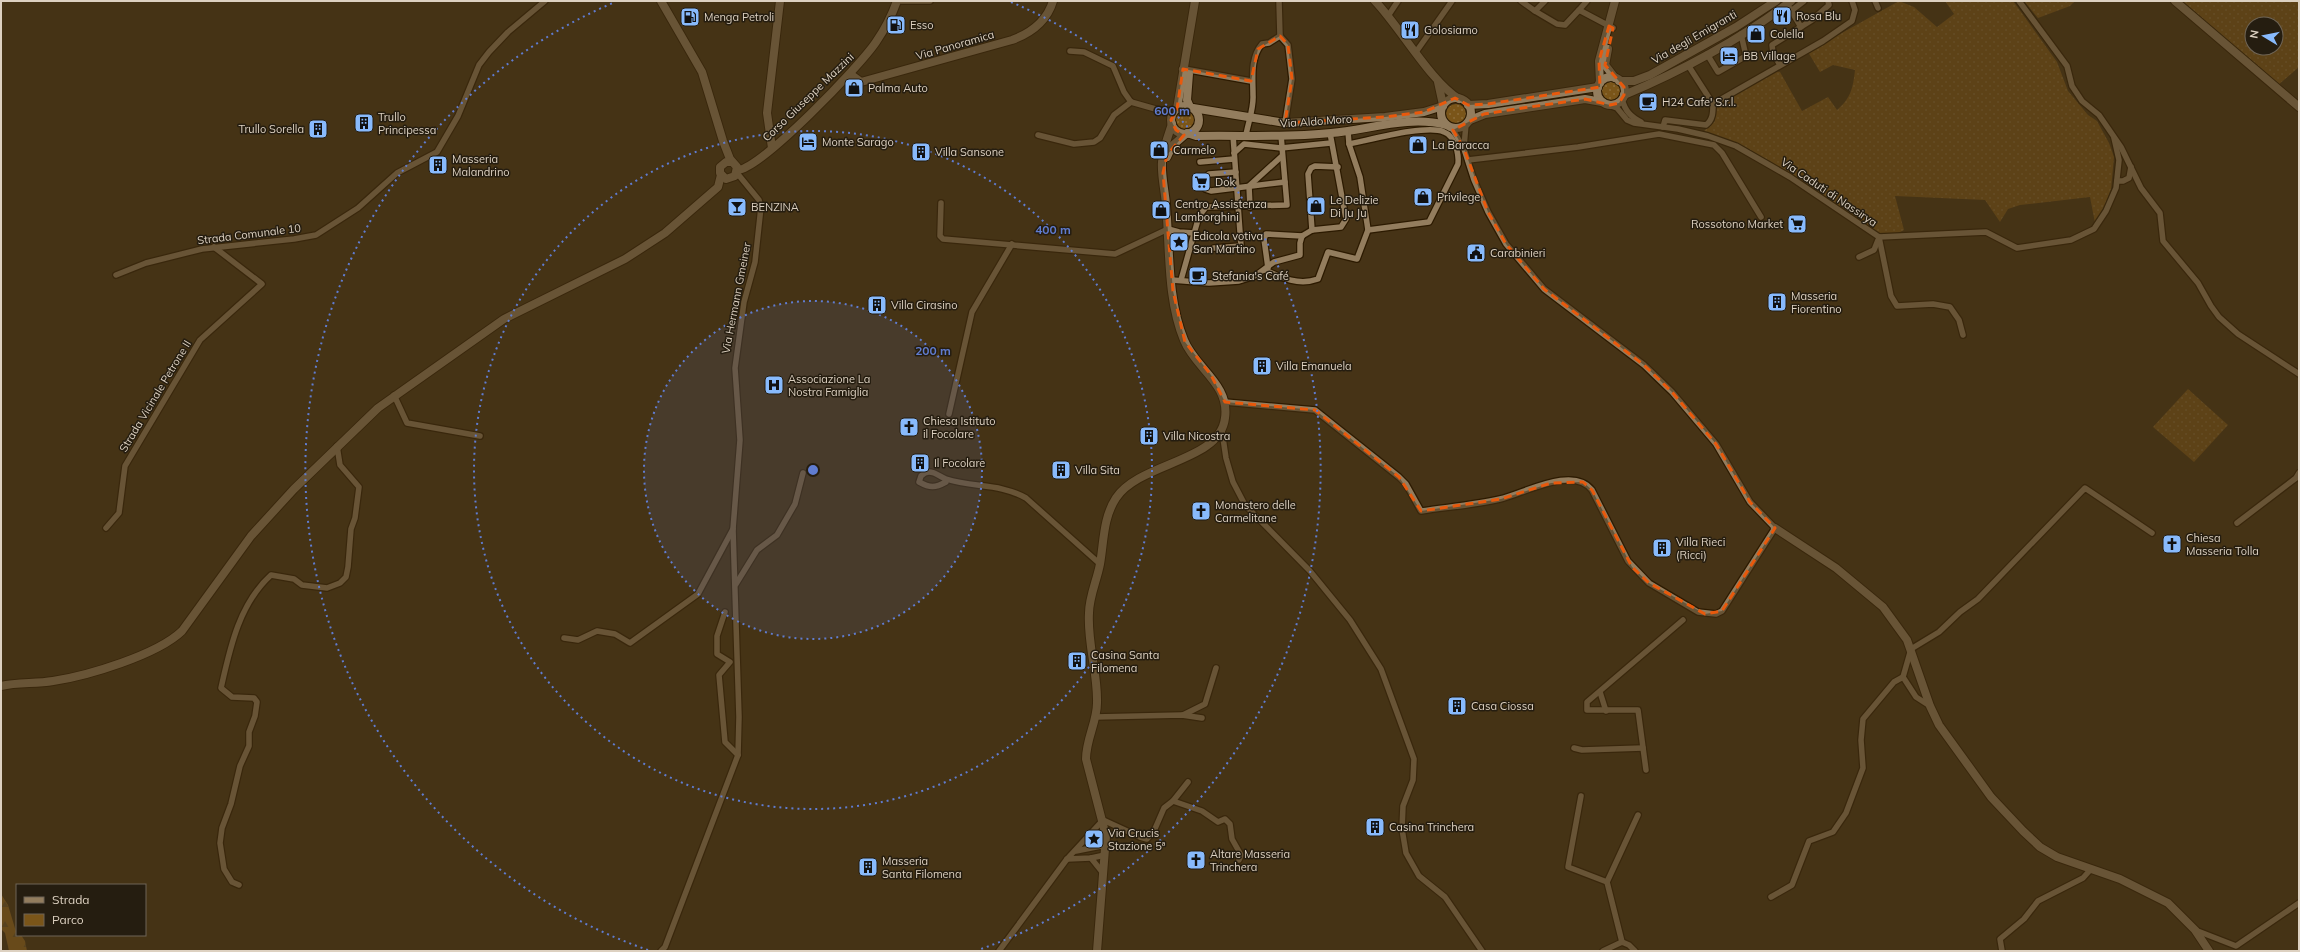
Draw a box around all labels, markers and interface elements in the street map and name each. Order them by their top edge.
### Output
restaurant icon: Rosa Blu [1771,5,1793,27]
fuel station icon: Menga Petroli [679,6,701,28]
street label: Via degli Emigranti [1649,7,1739,67]
place label: Rosa Blu [1796,9,1841,23]
place label: Menga Petroli [704,10,774,24]
fuel station icon: Esso [885,14,907,36]
north arrow [2244,16,2284,56]
place label: Esso [910,18,934,32]
restaurant icon: Golosiamo [1399,19,1421,41]
place label: Golosiamo [1424,23,1478,37]
shop icon: Colella [1745,23,1767,45]
street label: Via Panoramica [914,27,996,63]
place label: Colella [1770,27,1804,41]
text: N [2247,29,2262,40]
hotel icon: BB Village [1718,45,1740,67]
place label: BB Village [1743,49,1796,63]
street label: Corso Giuseppe Mazzini [759,50,857,144]
shop icon: Palma Auto [843,77,865,99]
place label: Palma Auto [868,81,928,95]
cafe icon: H24 Cafe' S.r.l. [1637,91,1659,113]
place label: H24 Cafe' S.r.l. [1662,95,1736,109]
text: 600 m [1154,103,1190,118]
place label: Trullo Principessa [378,110,436,137]
building icon: Trullo Principessa [353,112,375,134]
street label: Via Aldo Moro [1280,112,1352,130]
building icon: Trullo Sorella [307,118,329,140]
place label: Trullo Sorella [239,122,304,136]
hotel icon: Monte Sarago [797,131,819,153]
shop icon: La Baracca [1407,134,1429,156]
place label: Monte Sarago [822,135,894,149]
place label: La Baracca [1432,138,1489,152]
shop icon: Carmelo [1148,139,1170,161]
building icon: Villa Sansone [910,141,932,163]
place label: Carmelo [1173,143,1215,157]
place label: Villa Sansone [935,145,1004,159]
place label: Masseria Malandrino [452,152,510,179]
building icon: Masseria Malandrino [427,154,449,176]
street label: Via Caduti di Nassirya [1778,155,1880,229]
supermarket icon: Dok [1190,171,1212,193]
place label: Dok [1215,175,1235,189]
shop icon: Privilege [1412,186,1434,208]
place label: Privilege [1437,190,1480,204]
place label: Le Delizie Di Ju Ju [1330,193,1379,220]
shop icon: Le Delizie Di Ju Ju [1305,195,1327,217]
bar icon: BENZINA [726,196,748,218]
place label: Centro Assistenza Lamborghini [1175,197,1267,224]
shop icon: Centro Assistenza Lamborghini [1150,199,1172,221]
place label: BENZINA [751,200,799,214]
supermarket icon: Rossotono Market [1786,213,1808,235]
place label: Rossotono Market [1691,217,1783,231]
street label: Strada Comunale 10 [196,221,302,247]
text: 400 m [1035,222,1071,237]
place label: Edicola votiva San Martino [1193,229,1263,256]
place icon: Edicola votiva San Martino [1168,231,1190,253]
street label: Via Hermann Gmeiner [718,241,754,355]
public building icon: Carabinieri [1465,242,1487,264]
place label: Carabinieri [1490,246,1545,260]
cafe icon: Stefania's Café [1187,265,1209,287]
place label: Stefania's Café [1212,269,1289,283]
place label: Masseria Fiorentino [1791,289,1842,316]
building icon: Masseria Fiorentino [1766,291,1788,313]
building icon: Villa Cirasino [866,294,888,316]
place label: Villa Cirasino [891,298,957,312]
street label: Strada Vicinale Petrone II [116,337,194,455]
text: 200 m [915,343,951,358]
building icon: Villa Emanuela [1251,355,1273,377]
place label: Villa Emanuela [1276,359,1352,373]
place label: Associazione La Nostra Famiglia [788,372,870,399]
hospital icon: Associazione La Nostra Famiglia [763,374,785,396]
place label: Chiesa Istituto il Focolare [923,414,996,441]
church icon: Chiesa Istituto il Focolare [898,416,920,438]
building icon: Villa Nicostra [1138,425,1160,447]
place label: Villa Nicostra [1163,429,1230,443]
building icon: Il Focolare [909,452,931,474]
place label: Il Focolare [934,456,985,470]
building icon: Villa Sita [1050,459,1072,481]
centre of rings [806,463,820,477]
place label: Villa Sita [1075,463,1120,477]
place label: Monastero delle Carmelitane [1215,498,1296,525]
church icon: Monastero delle Carmelitane [1190,500,1212,522]
place label: Chiesa Masseria Tolla [2186,531,2259,558]
church icon: Chiesa Masseria Tolla [2161,533,2183,555]
place label: Villa Rieci (Ricci) [1676,535,1725,562]
building icon: Villa Rieci (Ricci) [1651,537,1673,559]
place label: Casina Santa Filomena [1091,648,1159,675]
building icon: Casina Santa Filomena [1066,650,1088,672]
building icon: Casa Ciossa [1446,695,1468,717]
place label: Casa Ciossa [1471,699,1534,713]
building icon: Casina Trinchera [1364,816,1386,838]
place label: Casina Trinchera [1389,820,1474,834]
place label: Via Crucis Stazione 5ª [1108,826,1166,853]
place icon: Via Crucis Stazione 5ª [1083,828,1105,850]
place label: Altare Masseria Trinchera [1210,847,1290,874]
church icon: Altare Masseria Trinchera [1185,849,1207,871]
place label: Masseria Santa Filomena [882,854,962,881]
building icon: Masseria Santa Filomena [857,856,879,878]
legend [16,884,146,936]
text: Strada [52,892,90,907]
text: Parco [52,912,84,927]

